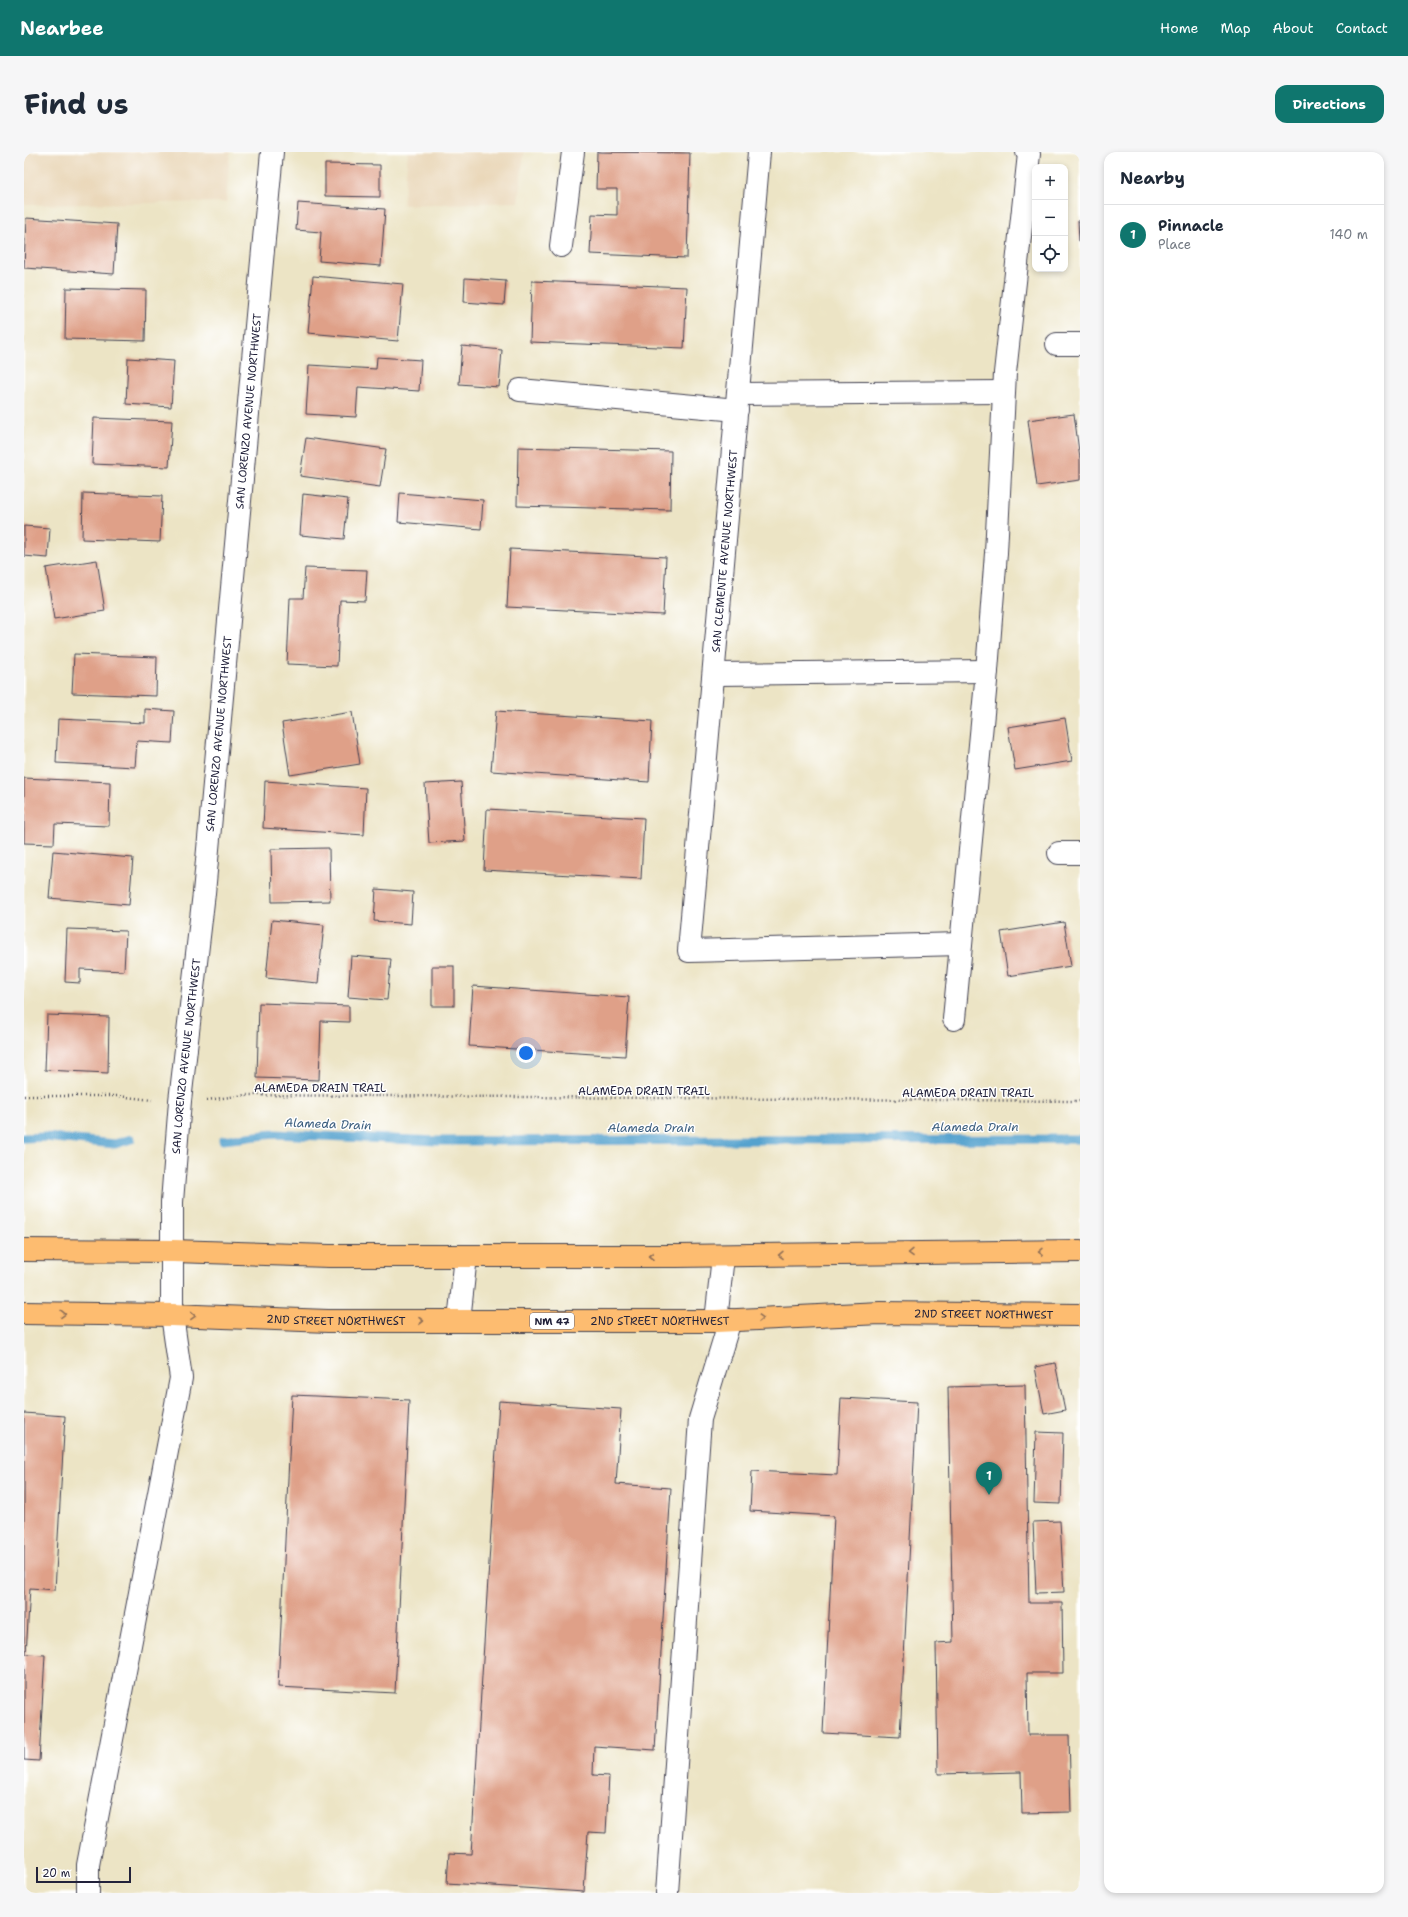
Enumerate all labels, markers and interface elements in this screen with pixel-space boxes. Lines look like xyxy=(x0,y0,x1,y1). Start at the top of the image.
text: Nearbee xyxy=(20,16,104,41)
text: Home xyxy=(1160,19,1199,37)
text: Map xyxy=(1221,19,1251,37)
text: About xyxy=(1273,19,1314,37)
text: Contact xyxy=(1336,19,1388,37)
text: Find us xyxy=(24,85,129,123)
button: Directions xyxy=(1275,85,1384,123)
map controls xyxy=(1032,164,1068,272)
button: + xyxy=(1032,164,1068,200)
text: Nearby xyxy=(1120,167,1185,189)
button: − xyxy=(1032,200,1068,236)
text: Pinnacle xyxy=(1158,216,1224,236)
text: 1 xyxy=(1130,226,1136,243)
text: 140 m xyxy=(1329,226,1368,243)
button: locate xyxy=(1032,236,1068,272)
text: Place xyxy=(1158,236,1191,253)
street label: SAN LORENZO AVENUE NORTHWEST xyxy=(232,312,265,510)
street label: SAN CLEMENTE AVENUE NORTHWEST xyxy=(709,449,741,653)
street label: SAN LORENZO AVENUE NORTHWEST xyxy=(202,635,235,832)
street label: SAN LORENZO AVENUE NORTHWEST xyxy=(168,957,204,1154)
your location xyxy=(516,1043,536,1063)
street label: ALAMEDA DRAIN TRAIL xyxy=(254,1081,386,1096)
street label: ALAMEDA DRAIN TRAIL xyxy=(578,1084,710,1099)
street label: ALAMEDA DRAIN TRAIL xyxy=(902,1086,1034,1101)
water label: Alameda Drain xyxy=(284,1114,372,1134)
water label: Alameda Drain xyxy=(931,1119,1019,1135)
water label: Alameda Drain xyxy=(607,1120,695,1136)
one-way arrow xyxy=(1038,1248,1044,1256)
one-way arrow xyxy=(908,1249,914,1258)
one-way arrow xyxy=(778,1251,784,1259)
one-way arrow xyxy=(648,1252,654,1260)
street label: 2ND STREET NORTHWEST xyxy=(914,1306,1054,1322)
one-way arrow xyxy=(60,1310,66,1318)
street label: 2ND STREET NORTHWEST xyxy=(266,1311,406,1329)
one-way arrow xyxy=(190,1312,196,1320)
road number: NM 47 xyxy=(530,1313,574,1329)
street label: 2ND STREET NORTHWEST xyxy=(590,1313,730,1329)
one-way arrow xyxy=(758,1314,764,1323)
one-way arrow xyxy=(418,1317,424,1325)
pin: 1 xyxy=(976,1462,1002,1495)
scale bar xyxy=(36,1865,131,1884)
text: 20 m xyxy=(42,1866,70,1881)

